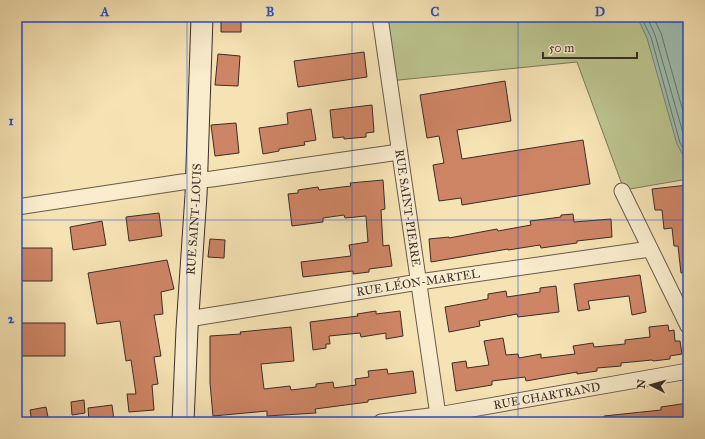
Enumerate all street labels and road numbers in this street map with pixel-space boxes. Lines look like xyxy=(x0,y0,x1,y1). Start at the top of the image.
street label: RUE SAINT-PIERRE xyxy=(392,148,423,268)
street label: RUE SAINT-LOUIS xyxy=(184,163,204,276)
street label: RUE LÉON-MARTEL xyxy=(355,266,481,299)
street label: RUE CHARTRAND xyxy=(492,380,601,412)

